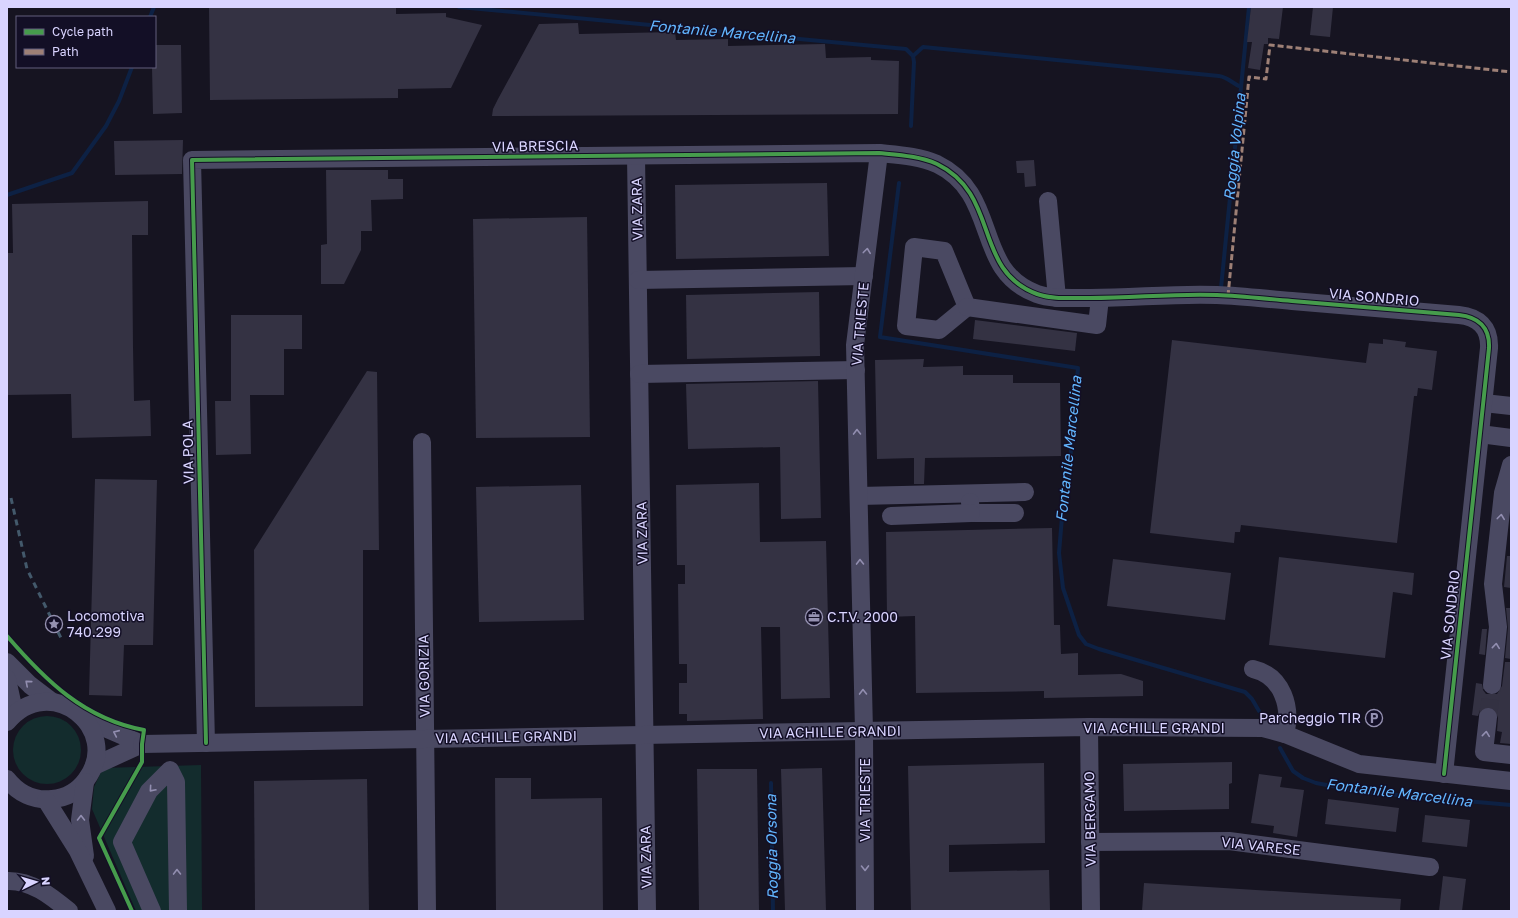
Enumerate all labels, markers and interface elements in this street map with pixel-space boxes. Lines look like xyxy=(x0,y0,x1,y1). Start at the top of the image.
legend xyxy=(16,16,156,68)
water label: Fontanile Marcellina xyxy=(648,16,797,46)
text: Cycle path xyxy=(52,24,113,39)
text: Path xyxy=(52,44,79,59)
water label: Roggia Volpina xyxy=(1219,92,1250,201)
street label: VIA BRESCIA xyxy=(492,136,579,155)
street label: VIA ZARA xyxy=(627,177,646,241)
one-way arrow xyxy=(862,248,871,254)
street label: VIA TRIESTE xyxy=(847,281,872,366)
street label: VIA SONDRIO xyxy=(1328,284,1420,309)
water label: Fontanile Marcellina xyxy=(1051,374,1085,523)
street label: VIA POLA xyxy=(178,419,197,484)
one-way arrow xyxy=(853,429,861,435)
street label: VIA ZARA xyxy=(632,501,651,565)
one-way arrow xyxy=(1496,514,1505,520)
one-way arrow xyxy=(856,559,864,565)
street label: VIA SONDRIO xyxy=(1436,569,1463,661)
place label: Locomotiva 740.299 xyxy=(67,607,145,640)
office icon: C.T.V. 2000 xyxy=(804,607,824,627)
place label: C.T.V. 2000 xyxy=(827,608,898,625)
place icon: Locomotiva 740.299 xyxy=(44,614,64,634)
street label: VIA GORIZIA xyxy=(414,634,433,718)
one-way arrow xyxy=(1491,643,1500,649)
one-way arrow xyxy=(25,681,32,688)
one-way arrow xyxy=(859,689,867,695)
parking icon: Parcheggio TIR xyxy=(1364,708,1384,728)
place label: Parcheggio TIR xyxy=(1259,709,1361,726)
street label: VIA ACHILLE GRANDI xyxy=(1083,719,1225,736)
street label: VIA ACHILLE GRANDI xyxy=(759,722,901,741)
street label: VIA ACHILLE GRANDI xyxy=(435,727,577,746)
one-way arrow xyxy=(112,730,120,738)
one-way arrow xyxy=(1481,731,1490,737)
street label: VIA TRIESTE xyxy=(856,758,873,842)
street label: VIA BERGAMO xyxy=(1080,771,1099,867)
water label: Fontanile Marcellina xyxy=(1325,774,1474,810)
one-way arrow xyxy=(150,784,157,791)
water label: Roggia Orsona xyxy=(761,794,782,900)
one-way arrow xyxy=(77,815,85,821)
street label: VIA ZARA xyxy=(636,825,655,889)
street label: VIA VARESE xyxy=(1221,833,1302,858)
north arrow xyxy=(16,862,56,902)
one-way arrow xyxy=(861,865,869,871)
one-way arrow xyxy=(173,869,181,875)
text: N xyxy=(40,876,53,886)

